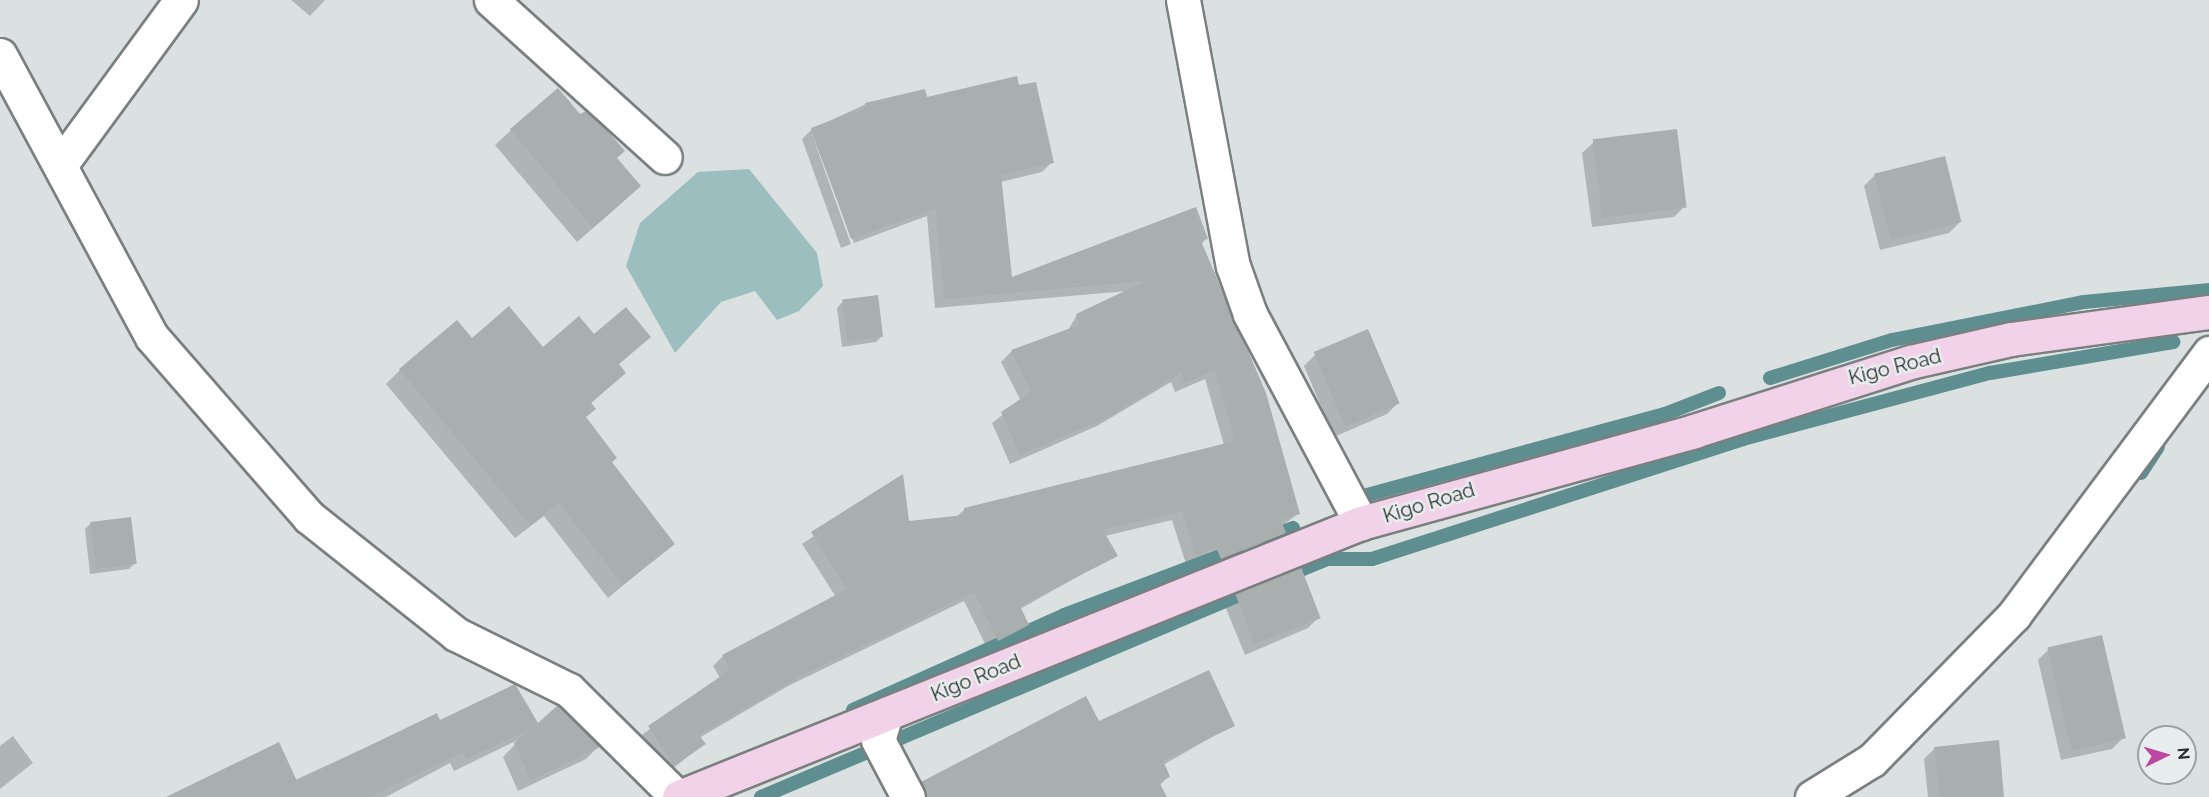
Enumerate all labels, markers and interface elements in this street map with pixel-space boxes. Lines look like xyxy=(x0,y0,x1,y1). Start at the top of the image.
street label: Kigo Road xyxy=(1846,344,1944,390)
street label: Kigo Road xyxy=(1380,478,1478,528)
street label: Kigo Road xyxy=(928,649,1024,707)
north arrow xyxy=(2137,725,2197,785)
text: N xyxy=(2173,747,2193,760)

